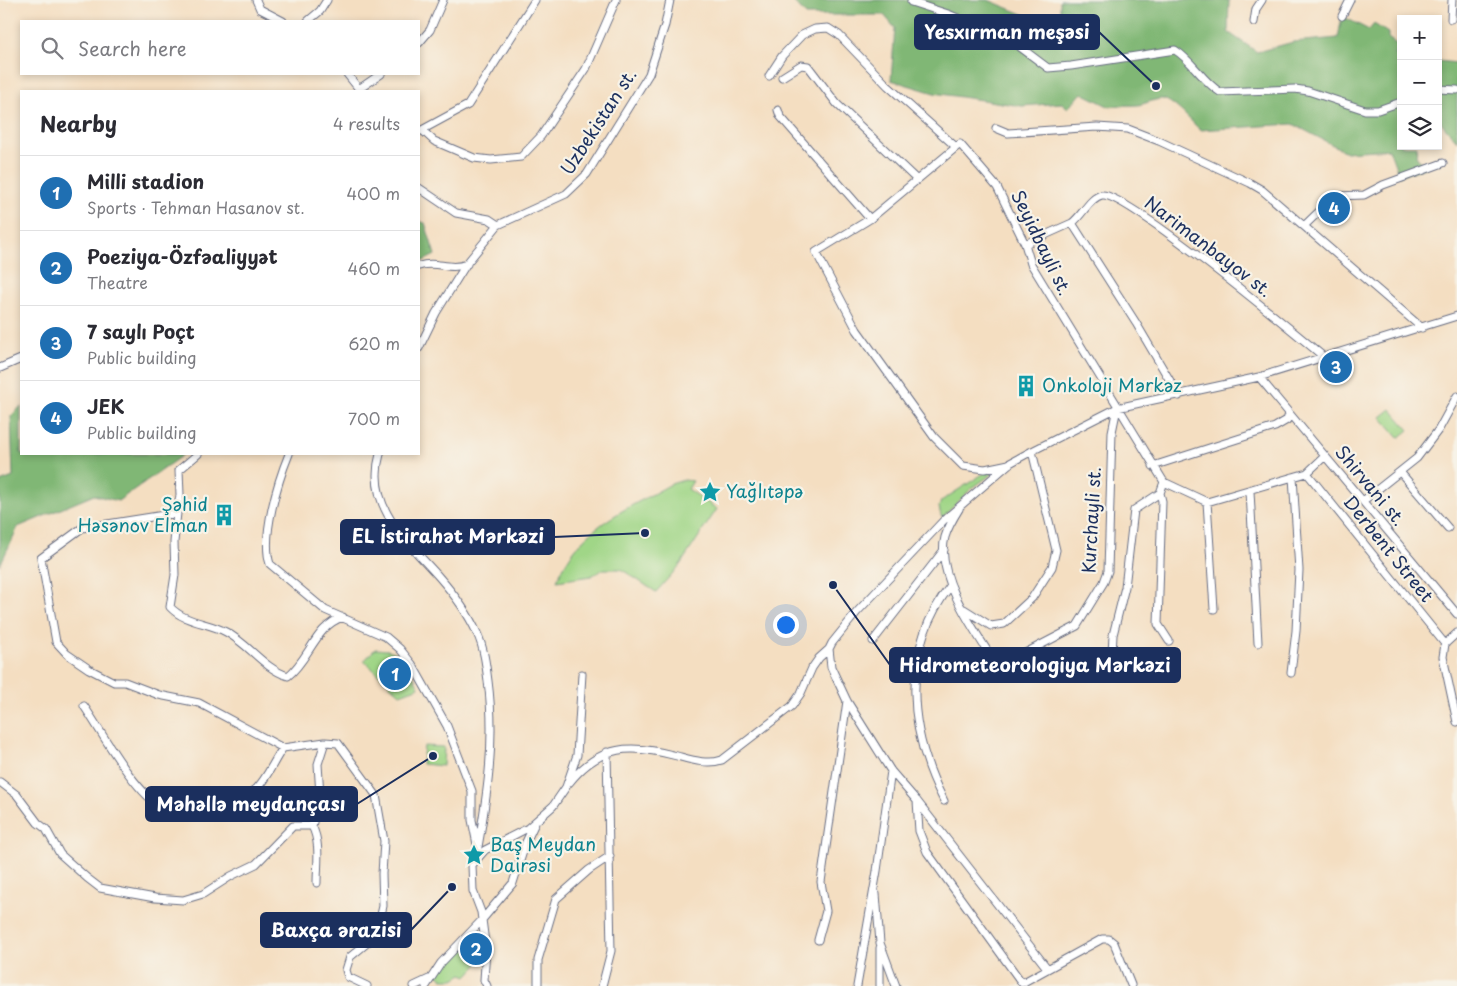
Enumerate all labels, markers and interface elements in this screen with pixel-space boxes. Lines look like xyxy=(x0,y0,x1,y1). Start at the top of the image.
callout: Yesxırman meşəsi xyxy=(915,15,1099,49)
map controls xyxy=(1397,15,1442,150)
button: + xyxy=(1397,15,1442,60)
text: Yesxırman meşəsi xyxy=(924,17,1090,45)
search box xyxy=(20,20,420,75)
icon: search xyxy=(38,34,66,62)
text: Search here xyxy=(78,34,187,62)
button: − xyxy=(1397,60,1442,105)
street label: Uzbekistan st. xyxy=(553,63,642,180)
button: layers xyxy=(1397,105,1442,150)
text: Nearby xyxy=(40,107,117,139)
text: 4 results xyxy=(333,111,400,135)
text: Milli stadion xyxy=(87,167,204,195)
text: 1 xyxy=(52,181,60,205)
text: 400 m xyxy=(347,181,400,205)
street label: Seyidbayli st. xyxy=(1005,185,1080,300)
street label: Narimanbayov st. xyxy=(1139,189,1278,303)
pin: 4 xyxy=(1318,189,1350,227)
text: Sports · Tehman Hasanov st. xyxy=(87,195,305,219)
text: Poeziya-Özfəaliyyət xyxy=(87,242,278,270)
text: 2 xyxy=(50,256,62,280)
text: 460 m xyxy=(348,256,400,280)
text: Theatre xyxy=(87,270,148,294)
text: 7 saylı Poçt xyxy=(87,317,195,345)
text: 3 xyxy=(51,331,61,355)
text: 620 m xyxy=(348,331,400,355)
text: Public building xyxy=(87,345,197,369)
pin: 3 xyxy=(1320,348,1352,386)
place label: Onkoloji Mərkəz xyxy=(1042,371,1182,398)
building icon: Onkoloji Mərkəz xyxy=(1013,373,1039,399)
text: JEK xyxy=(87,392,124,420)
text: 4 xyxy=(51,406,61,430)
text: 700 m xyxy=(348,406,400,430)
text: Public building xyxy=(87,420,197,444)
street label: Shirvani st. xyxy=(1329,439,1413,531)
street label: Kurchayli st. xyxy=(1074,466,1107,574)
place label: Yağlıtəpə xyxy=(726,477,803,504)
place icon: Yağlıtəpə xyxy=(697,479,723,505)
street label: Derbent Street xyxy=(1338,489,1441,607)
place label: Şəhid Həsənov Elman xyxy=(78,490,208,538)
building icon: Şəhid Həsənov Elman xyxy=(211,502,237,528)
callout: EL İstirahət Mərkəzi xyxy=(341,520,554,554)
text: EL İstirahət Mərkəzi xyxy=(352,521,544,549)
your location xyxy=(773,612,799,638)
callout: Hidrometeorologiya Mərkəzi xyxy=(890,648,1180,682)
text: Hidrometeorologiya Mərkəzi xyxy=(899,650,1171,678)
pin: 1 xyxy=(379,655,411,693)
callout: Məhəllə meydançası xyxy=(146,787,357,821)
text: Məhəllə meydançası xyxy=(157,789,345,817)
place label: Baş Meydan Dairəsi xyxy=(490,830,596,878)
place icon: Baş Meydan Dairəsi xyxy=(461,842,487,868)
callout: Baxça ərazisi xyxy=(261,913,411,947)
text: Baxça ərazisi xyxy=(271,915,401,943)
pin: 2 xyxy=(460,930,492,968)

